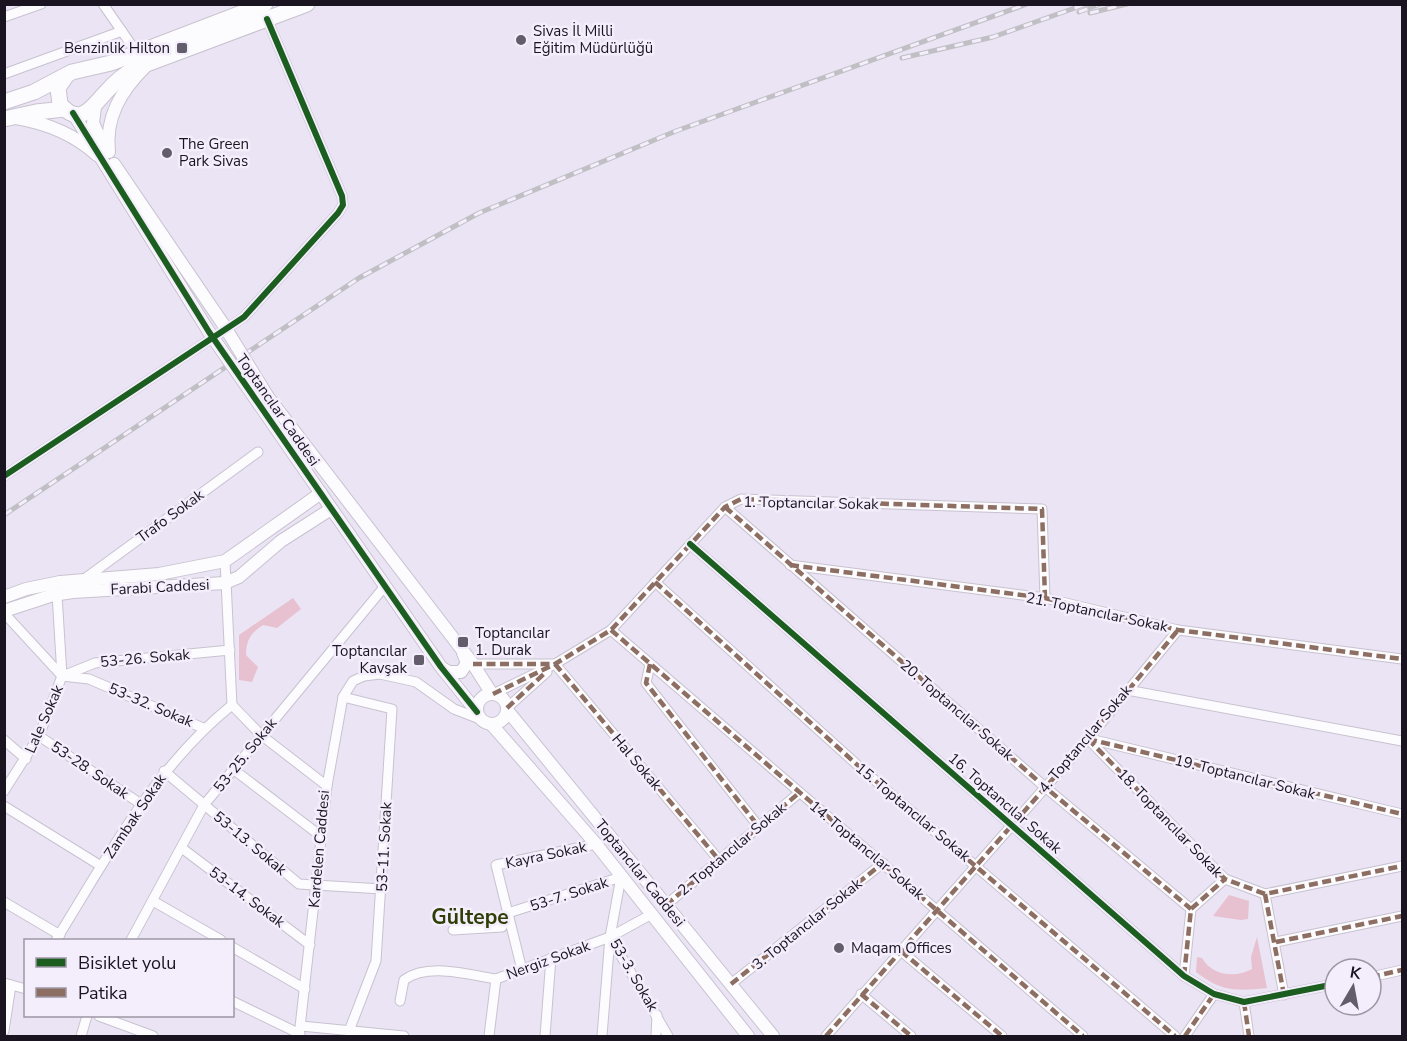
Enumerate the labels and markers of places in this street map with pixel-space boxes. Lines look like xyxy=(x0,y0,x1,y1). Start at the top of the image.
place label: Sivas İl Milli Eğitim Müdürlüğü xyxy=(533,21,653,58)
marker: Sivas İl Milli Eğitim Müdürlüğü xyxy=(514,33,528,47)
place label: Benzinlik Hilton xyxy=(64,38,170,58)
marker: Benzinlik Hilton xyxy=(175,41,189,55)
place label: The Green Park Sivas xyxy=(179,134,249,171)
marker: The Green Park Sivas xyxy=(160,146,174,160)
place label: Toptancılar 1. Durak xyxy=(475,623,550,660)
marker: Toptancılar 1. Durak xyxy=(456,635,470,649)
place label: Toptancılar Kavşak xyxy=(332,641,408,678)
marker: Toptancılar Kavşak xyxy=(412,653,426,667)
place label: Maqam Offices xyxy=(851,938,952,958)
marker: Maqam Offices xyxy=(832,941,846,955)

